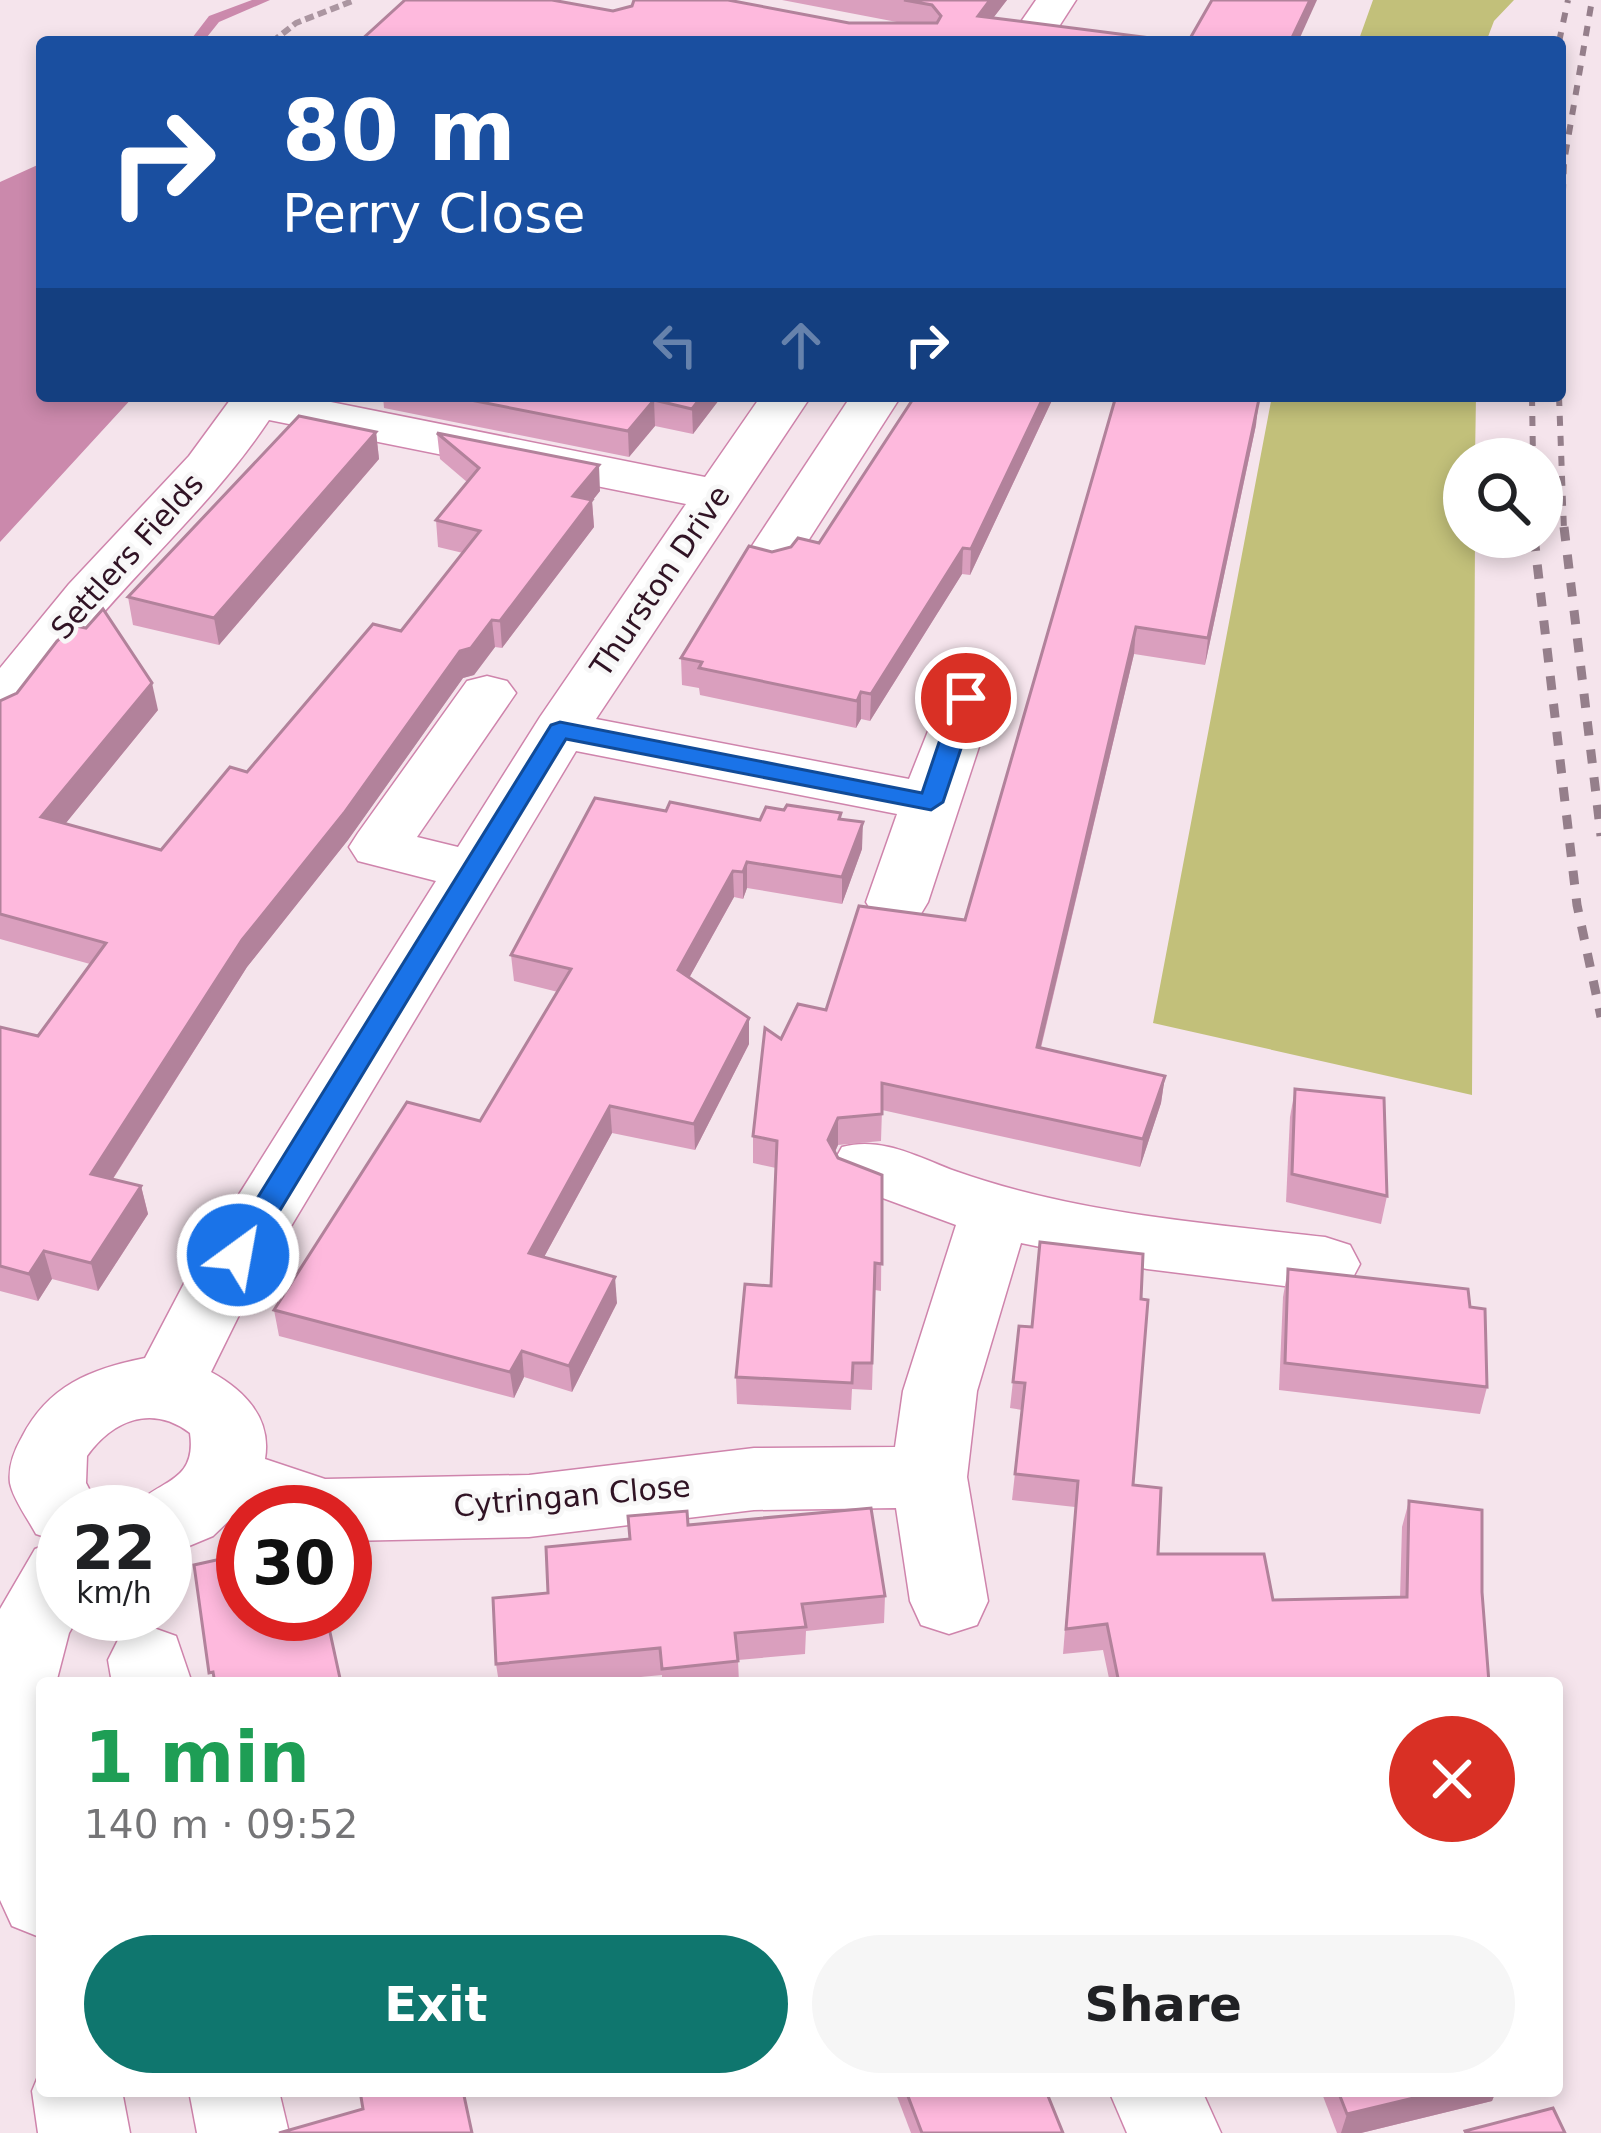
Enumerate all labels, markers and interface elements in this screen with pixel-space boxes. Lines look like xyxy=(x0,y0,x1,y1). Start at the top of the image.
text: 80 m xyxy=(282,82,516,180)
icon: right xyxy=(84,84,240,240)
text: Perry Close xyxy=(282,182,586,245)
icon: left xyxy=(642,312,708,378)
icon: ahead xyxy=(768,312,834,378)
icon: right xyxy=(894,312,960,378)
map controls xyxy=(1443,438,1563,558)
button: search xyxy=(1443,438,1563,558)
street label: Settlers Fields xyxy=(44,466,210,646)
street label: Thurston Drive xyxy=(583,479,737,684)
pin xyxy=(915,647,1017,749)
icon: arrive xyxy=(933,665,999,731)
position arrow xyxy=(175,1192,301,1318)
street label: Cytringan Close xyxy=(452,1468,692,1524)
speed limit sign: 30 xyxy=(216,1485,372,1641)
text: 22 xyxy=(72,1513,156,1583)
text: km/h xyxy=(76,1575,152,1610)
text: 1 min xyxy=(84,1715,310,1799)
button: close xyxy=(1389,1716,1515,1842)
text: 140 m · 09:52 xyxy=(84,1802,358,1847)
button: Exit xyxy=(84,1935,788,2073)
button: Share xyxy=(812,1935,1515,2073)

